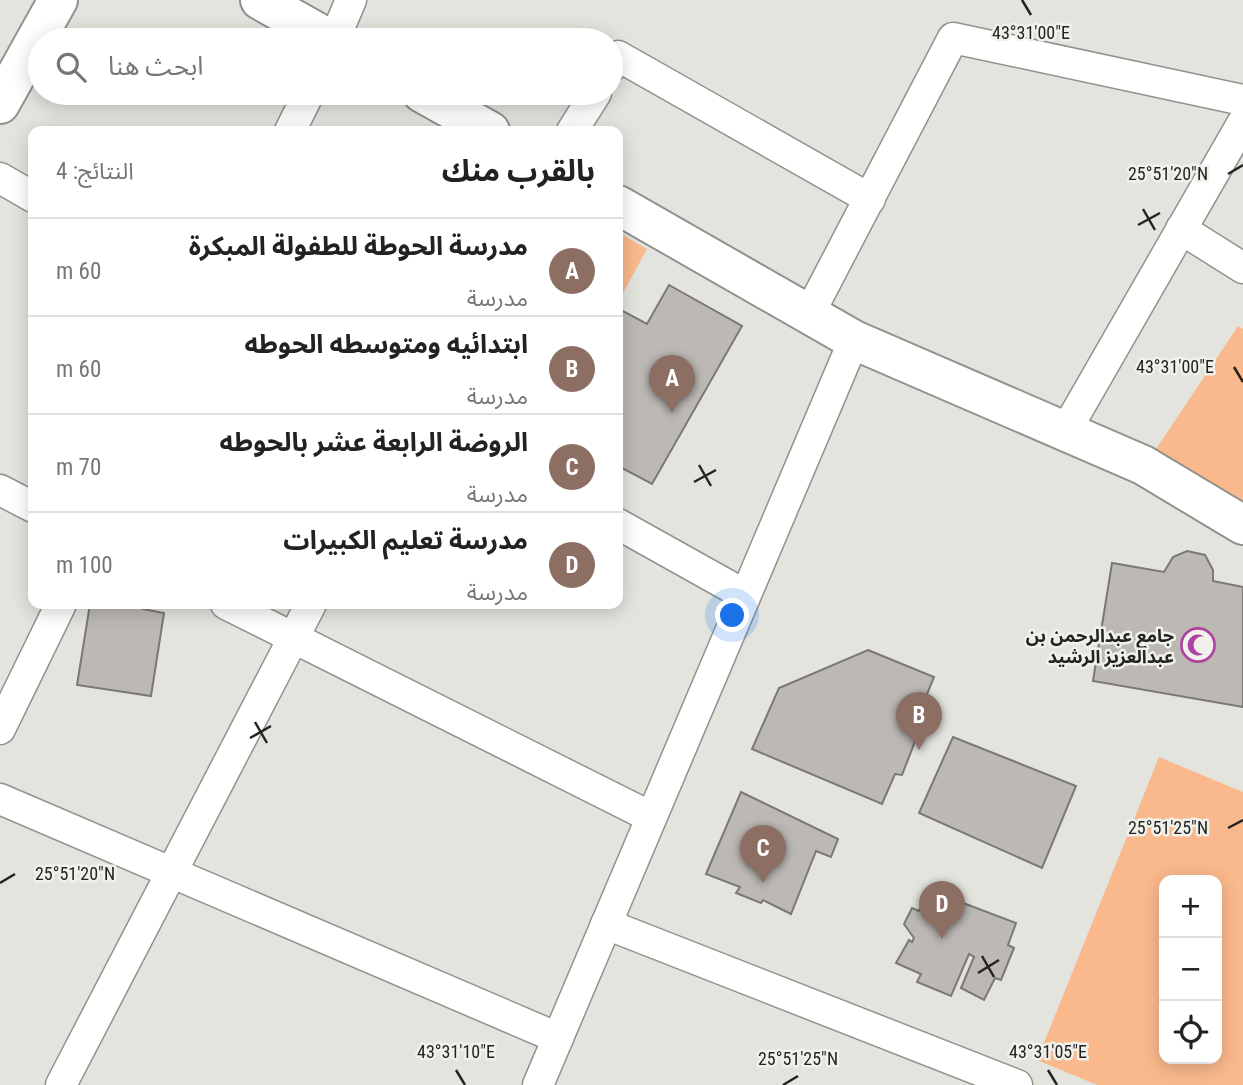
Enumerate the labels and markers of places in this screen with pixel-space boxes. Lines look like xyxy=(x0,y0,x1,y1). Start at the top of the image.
pin: A xyxy=(649,355,695,413)
place label: جامع عبدالرحمن بن عبدالعزيز الرشيد xyxy=(1026,625,1174,668)
mosque icon: جامع عبدالرحمن بن عبدالعزيز الرشيد xyxy=(1179,626,1217,664)
pin: B xyxy=(896,692,942,750)
pin: C xyxy=(740,825,786,883)
pin: D xyxy=(919,881,965,939)

